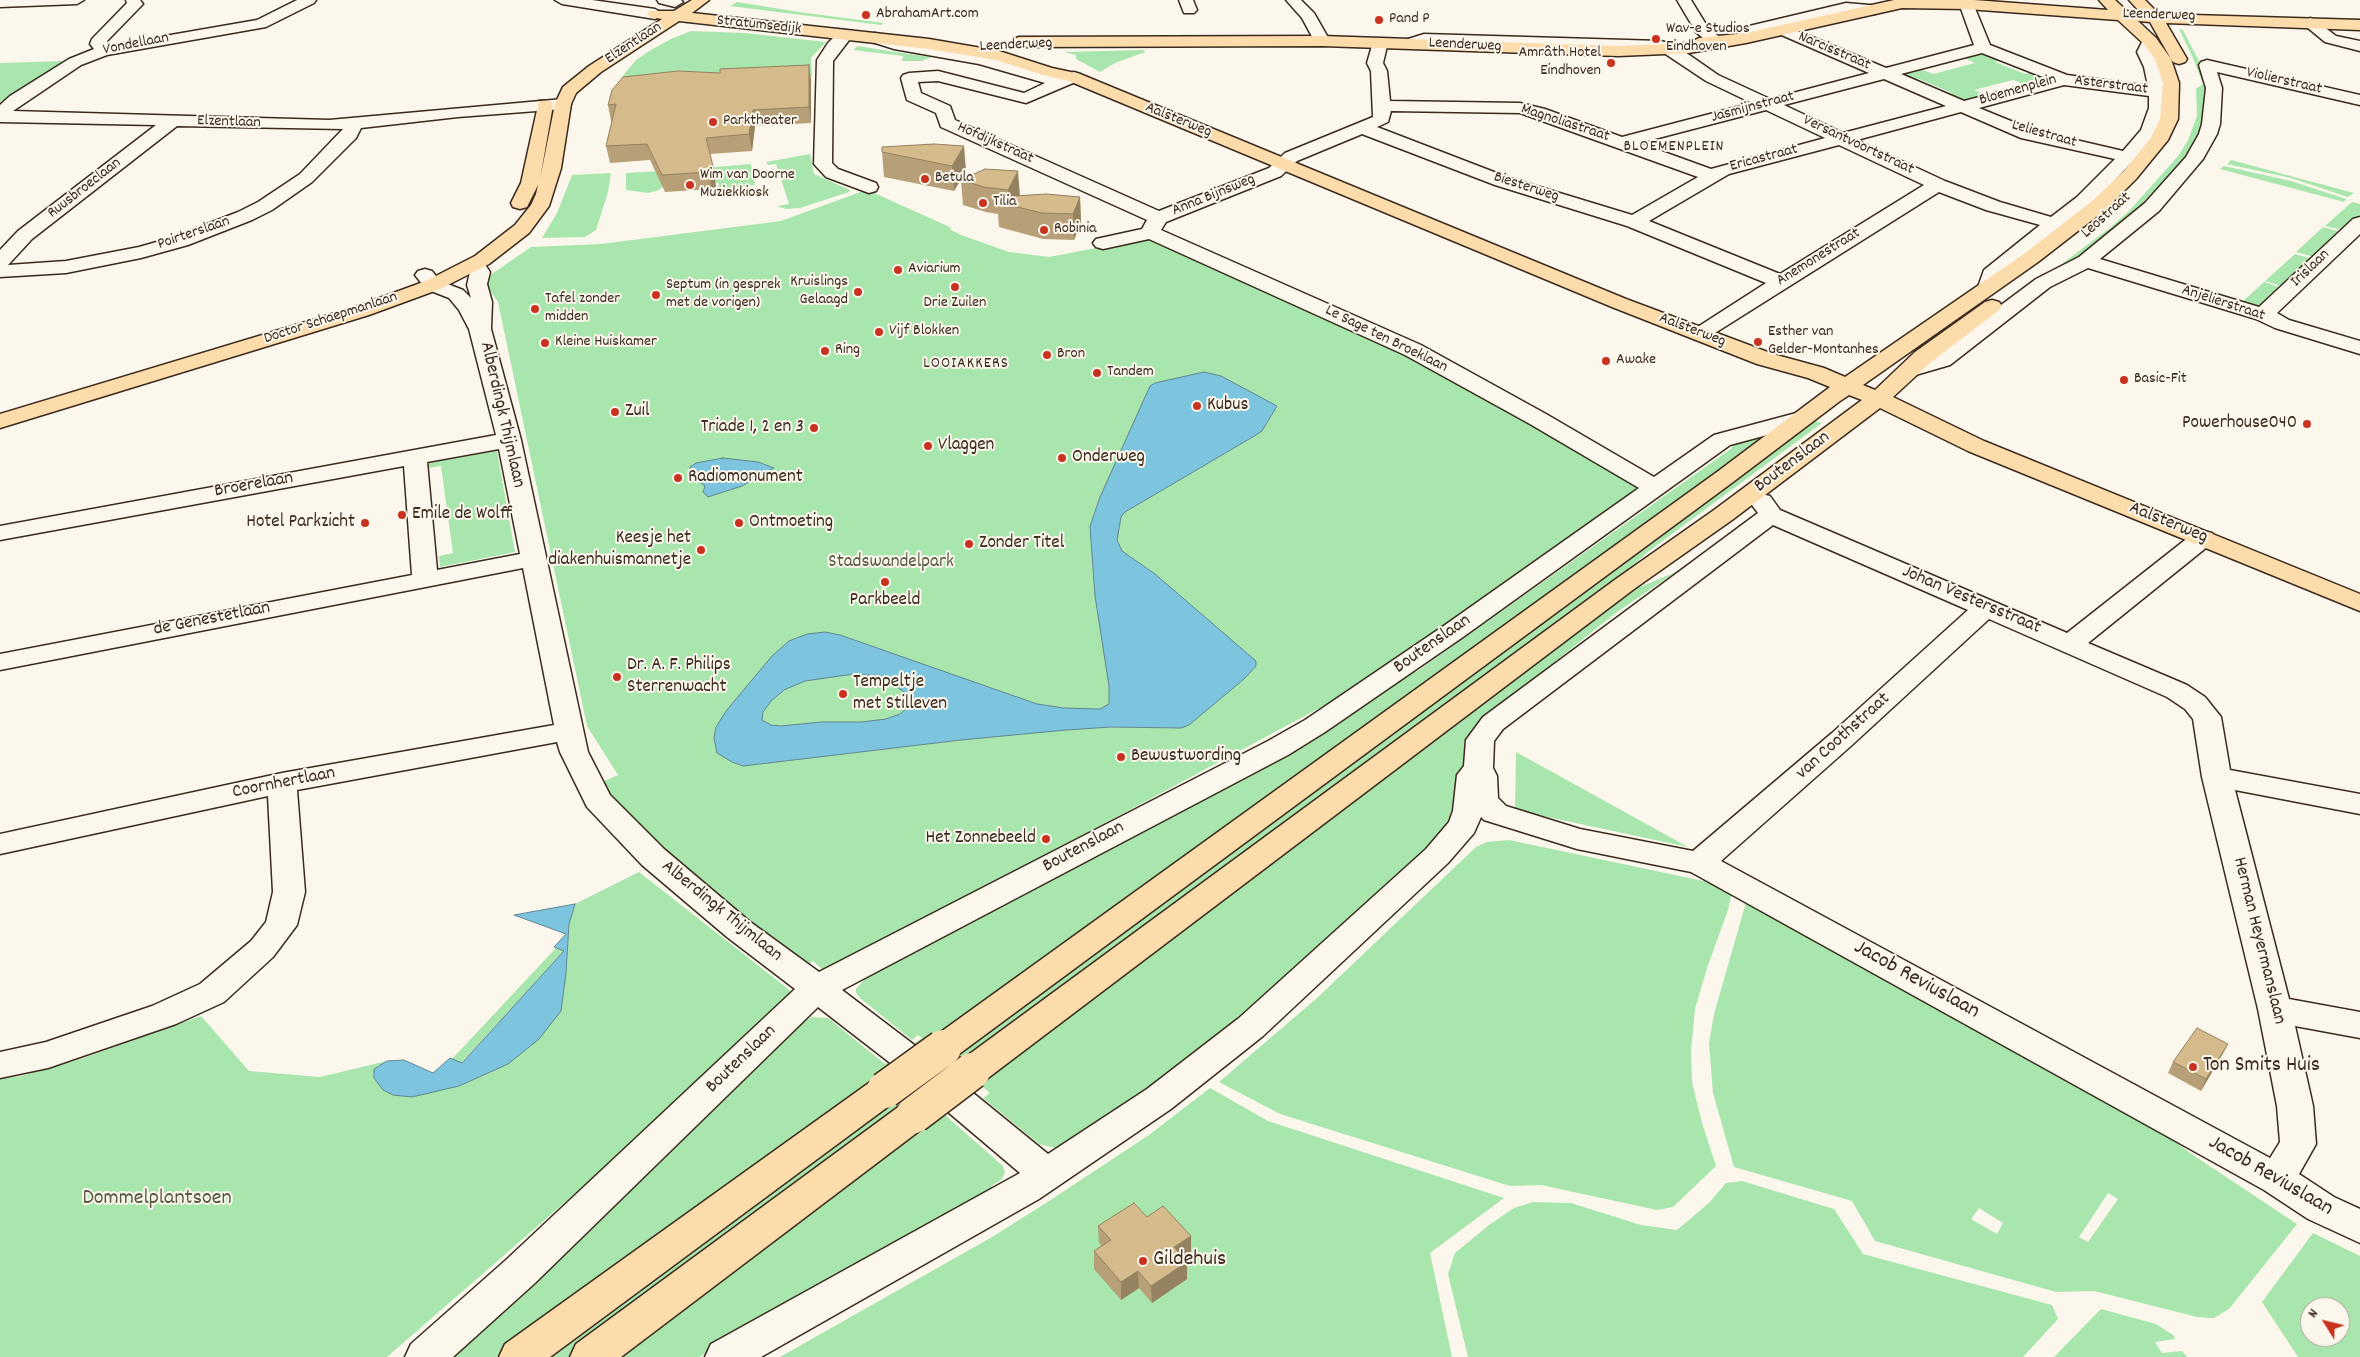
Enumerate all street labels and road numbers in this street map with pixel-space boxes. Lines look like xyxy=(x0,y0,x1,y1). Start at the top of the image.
street label: Leenderweg xyxy=(2122,5,2196,27)
street label: Stratumsedijk xyxy=(716,12,802,40)
street label: Elzentlaan xyxy=(602,19,666,69)
street label: Narcisstraat xyxy=(1795,28,1873,76)
street label: Vondellaan xyxy=(101,29,171,61)
street label: Leenderweg xyxy=(979,35,1053,57)
street label: Leenderweg xyxy=(1428,35,1502,57)
street label: Violierstraat xyxy=(2244,64,2324,100)
street label: Bloemenplein xyxy=(1977,71,2059,111)
street label: Asterstraat xyxy=(2073,72,2149,100)
street label: Jasmijnstraat xyxy=(1709,88,1797,128)
street label: Aalsterweg xyxy=(1142,99,1214,143)
street label: Magnoliastraat xyxy=(1518,101,1612,147)
street label: Elzentlaan xyxy=(197,112,261,134)
street label: Versantvoortstraat xyxy=(1799,112,1917,180)
street label: Leliestraat xyxy=(2009,117,2079,153)
street label: Hofdijkstraat xyxy=(954,119,1036,169)
street label: Ericastraat xyxy=(1728,141,1800,177)
street label: Ruusbroeclaan xyxy=(44,154,126,224)
street label: Biesterweg xyxy=(1491,168,1561,208)
street label: Anna Bijnsweg xyxy=(1170,171,1258,221)
street label: Leostraat xyxy=(2078,189,2136,243)
street label: Poirterslaan xyxy=(155,213,233,255)
street label: Anemonestraat xyxy=(1774,225,1864,291)
street label: Irislaan xyxy=(2288,246,2334,292)
street label: Anjelierstraat xyxy=(2179,281,2267,327)
street label: Doctor Schaepmanlaan xyxy=(262,288,400,350)
street label: Le Sage ten Broeklaan xyxy=(1322,302,1450,378)
street label: Aalsterweg xyxy=(1656,309,1728,353)
street label: Alberdingk Thijmlaan xyxy=(473,340,529,490)
street label: Boutenslaan xyxy=(1751,427,1835,499)
street label: Broerelaan xyxy=(213,468,295,504)
street label: Aalsterweg xyxy=(2125,498,2211,550)
street label: Johan Vestersstraat xyxy=(1898,561,2044,641)
street label: de Genestetlaan xyxy=(152,598,272,642)
street label: Boutenslaan xyxy=(1390,610,1476,680)
street label: van Coothstraat xyxy=(1792,689,1896,785)
street label: Coornhertlaan xyxy=(231,763,337,805)
street label: Boutenslaan xyxy=(1039,817,1129,879)
street label: Herman Heyermanslaan xyxy=(2226,855,2290,1027)
street label: Alberdingk Thijmlaan xyxy=(656,856,786,968)
street label: Jacob Reviuslaan xyxy=(1848,936,1984,1026)
street label: Boutenslaan xyxy=(702,1021,782,1099)
street label: Jacob Reviuslaan xyxy=(2203,1131,2337,1223)

